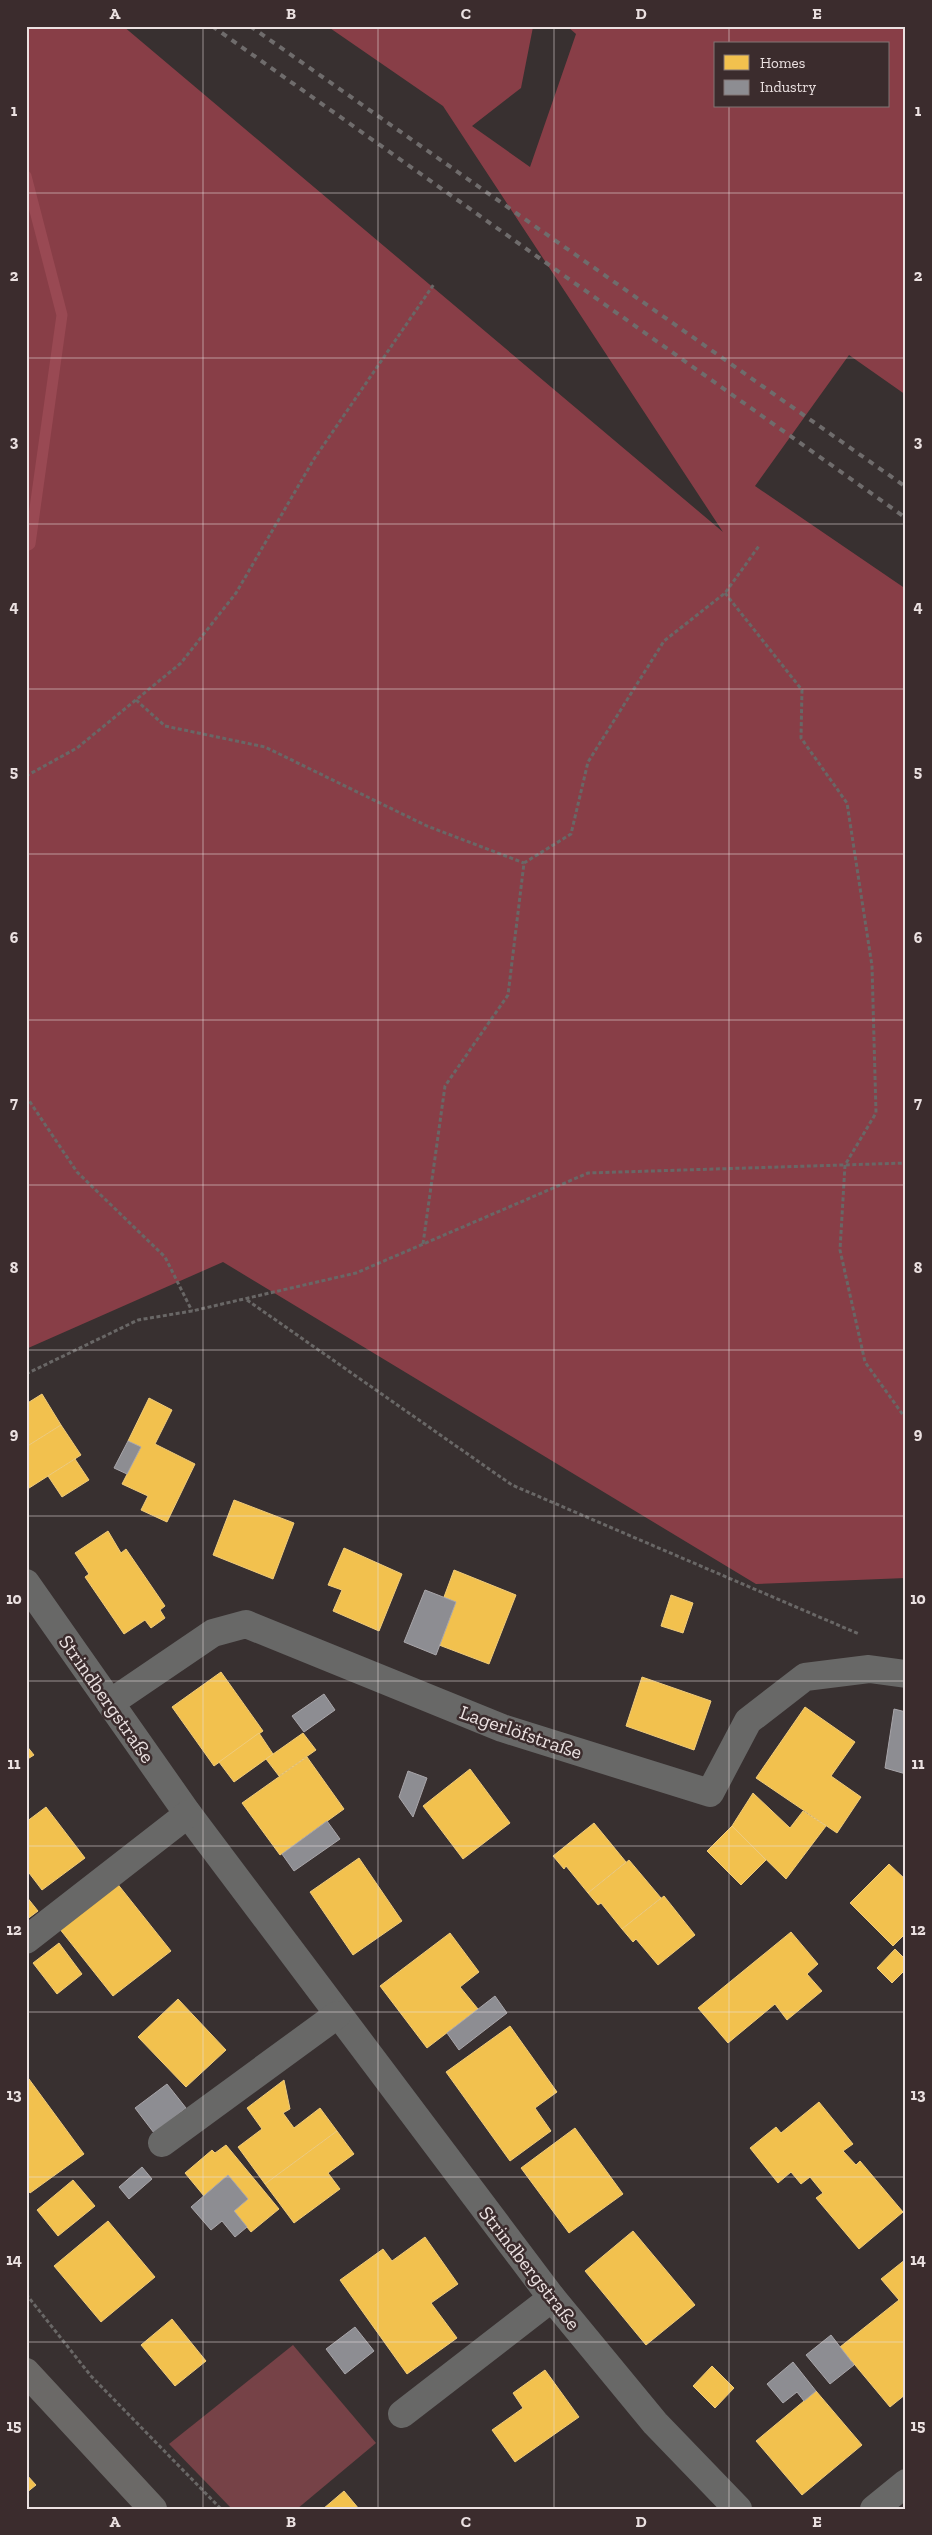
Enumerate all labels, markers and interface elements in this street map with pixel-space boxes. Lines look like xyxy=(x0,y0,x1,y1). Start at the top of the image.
text: A xyxy=(110,4,121,23)
text: B xyxy=(286,4,296,23)
text: C xyxy=(461,4,471,23)
text: D xyxy=(635,4,647,23)
text: E xyxy=(812,4,822,23)
legend xyxy=(714,42,890,108)
text: Homes xyxy=(760,54,805,72)
text: Industry xyxy=(760,78,817,96)
text: 1 xyxy=(11,101,18,120)
text: 1 xyxy=(915,101,922,120)
text: 2 xyxy=(10,266,19,285)
text: 2 xyxy=(914,266,923,285)
text: 3 xyxy=(10,432,19,451)
text: 3 xyxy=(914,432,923,451)
text: 4 xyxy=(9,597,19,616)
text: 4 xyxy=(913,597,923,616)
text: 5 xyxy=(10,762,18,781)
text: 5 xyxy=(914,762,922,781)
text: 6 xyxy=(10,928,19,947)
text: 6 xyxy=(914,928,923,947)
text: 7 xyxy=(10,1093,18,1112)
text: 7 xyxy=(914,1093,922,1112)
text: 8 xyxy=(10,1258,19,1277)
text: 8 xyxy=(914,1258,923,1277)
text: 9 xyxy=(10,1424,19,1443)
text: 9 xyxy=(914,1424,923,1443)
text: 10 xyxy=(6,1589,22,1608)
text: 10 xyxy=(910,1589,926,1608)
street label: Strindbergstraße xyxy=(54,1630,160,1768)
street label: Lagerlöfstraße xyxy=(457,1700,585,1764)
text: 11 xyxy=(8,1754,21,1773)
text: 11 xyxy=(912,1754,925,1773)
text: 12 xyxy=(6,1920,22,1939)
text: 12 xyxy=(910,1920,926,1939)
text: 13 xyxy=(7,2085,22,2104)
text: 13 xyxy=(911,2085,926,2104)
street label: Strindbergstraße xyxy=(474,2201,586,2335)
text: 14 xyxy=(6,2250,22,2269)
text: 14 xyxy=(910,2250,926,2269)
text: 15 xyxy=(7,2416,21,2435)
text: 15 xyxy=(911,2416,925,2435)
text: A xyxy=(110,2512,121,2531)
text: B xyxy=(286,2512,296,2531)
text: C xyxy=(461,2512,471,2531)
text: D xyxy=(635,2512,647,2531)
text: E xyxy=(812,2512,822,2531)

